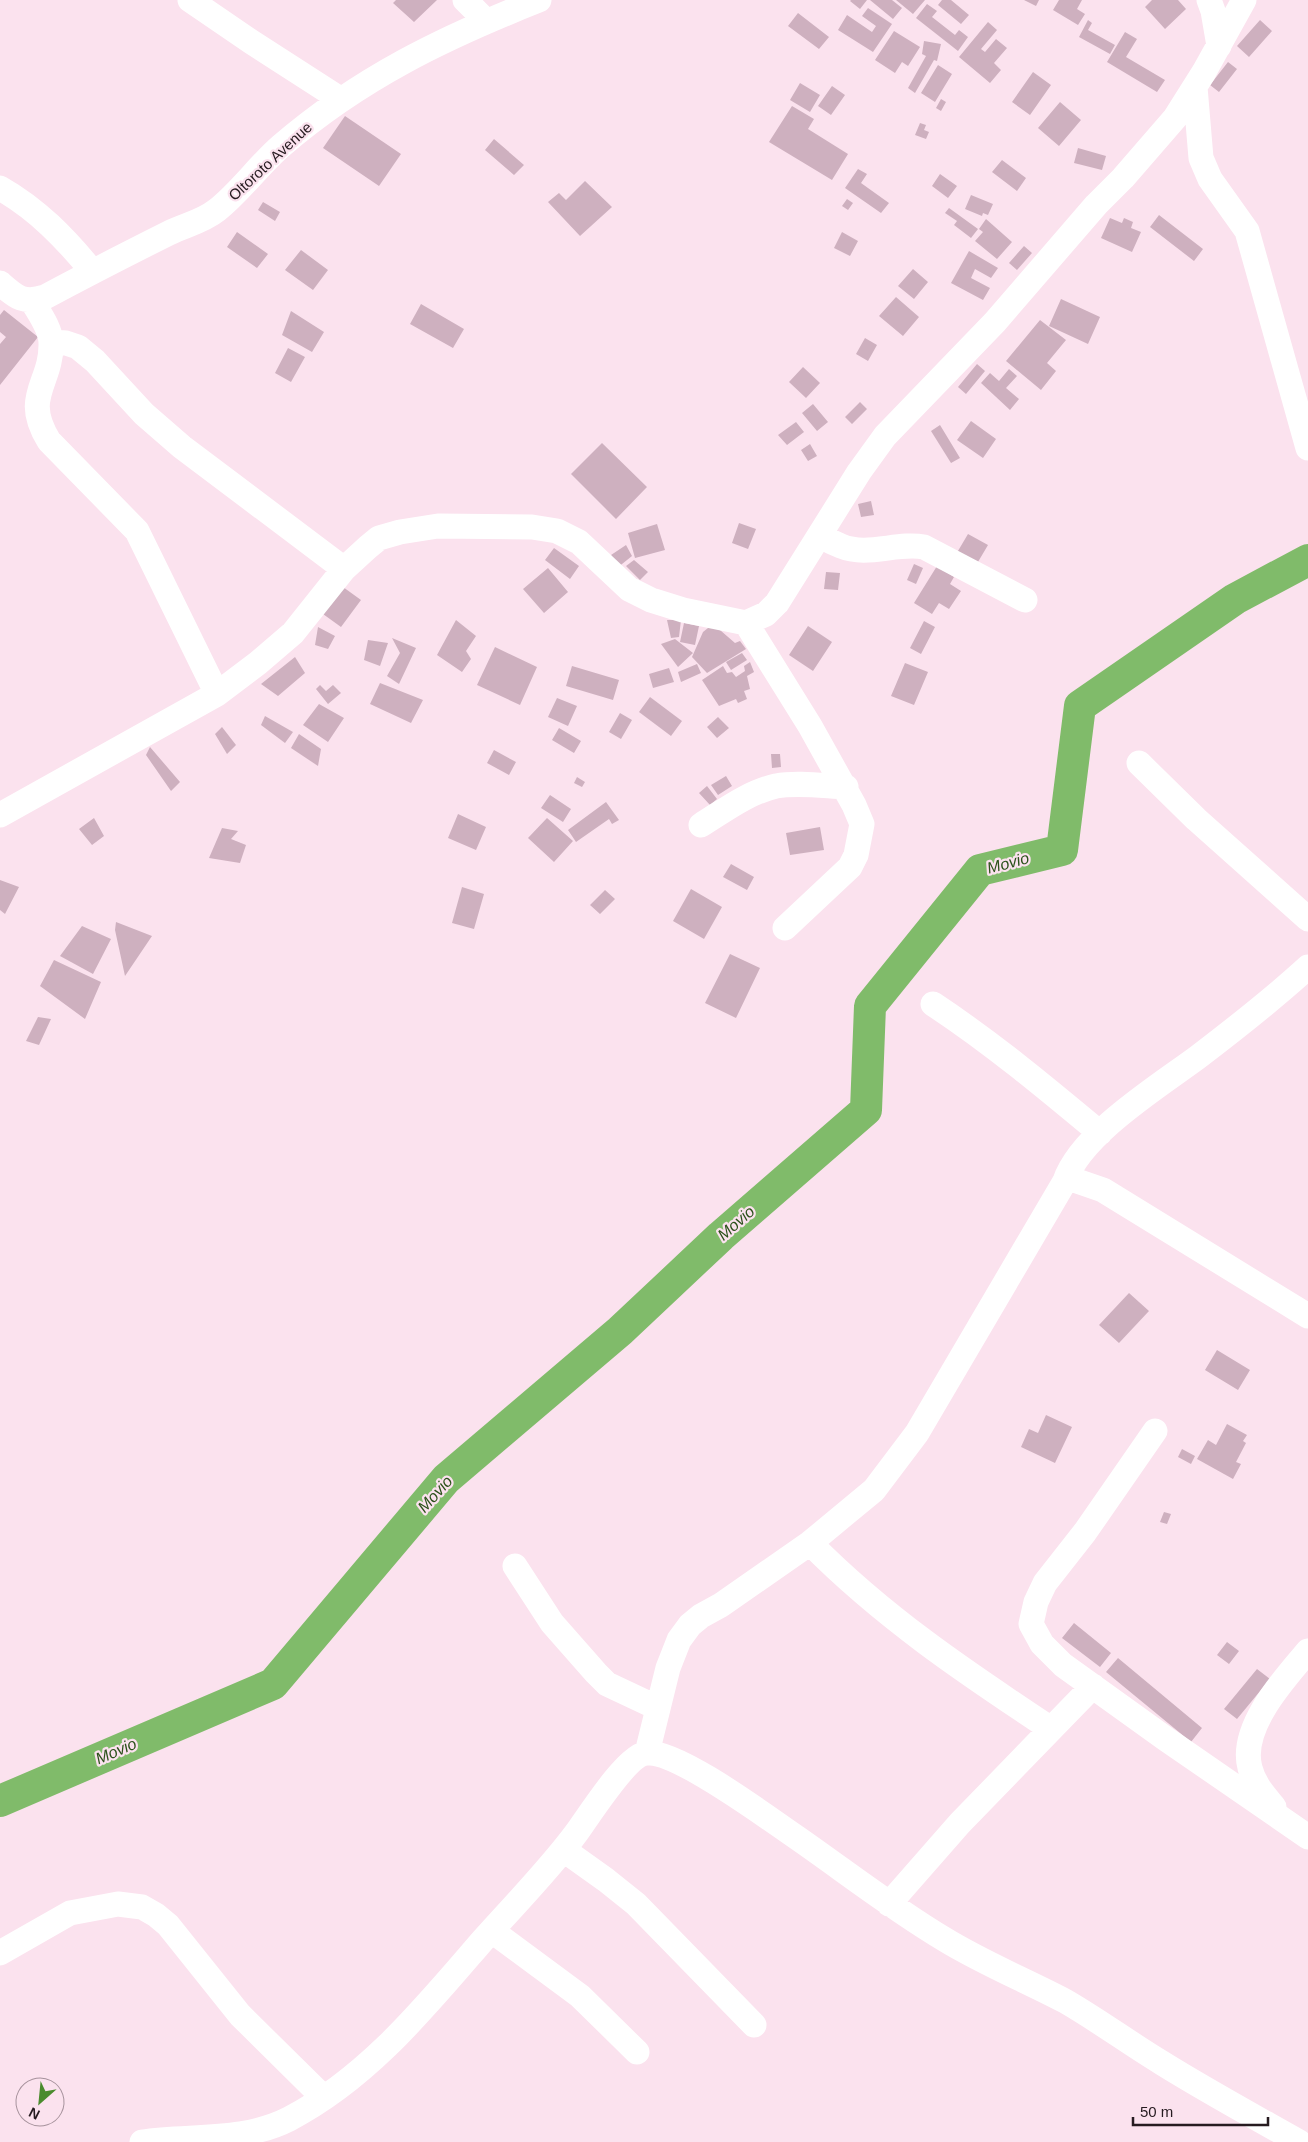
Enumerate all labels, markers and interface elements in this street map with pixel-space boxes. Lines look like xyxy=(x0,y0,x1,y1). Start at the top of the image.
street label: Oltoroto Avenue xyxy=(225,118,315,204)
water label: Movio xyxy=(985,849,1031,877)
water label: Movio xyxy=(714,1203,758,1243)
water label: Movio xyxy=(414,1472,456,1516)
water label: Movio xyxy=(93,1735,139,1767)
north arrow xyxy=(15,2077,65,2127)
scale bar xyxy=(1133,2094,1268,2126)
text: 50 m xyxy=(1140,2103,1173,2120)
text: N xyxy=(26,2104,42,2123)

